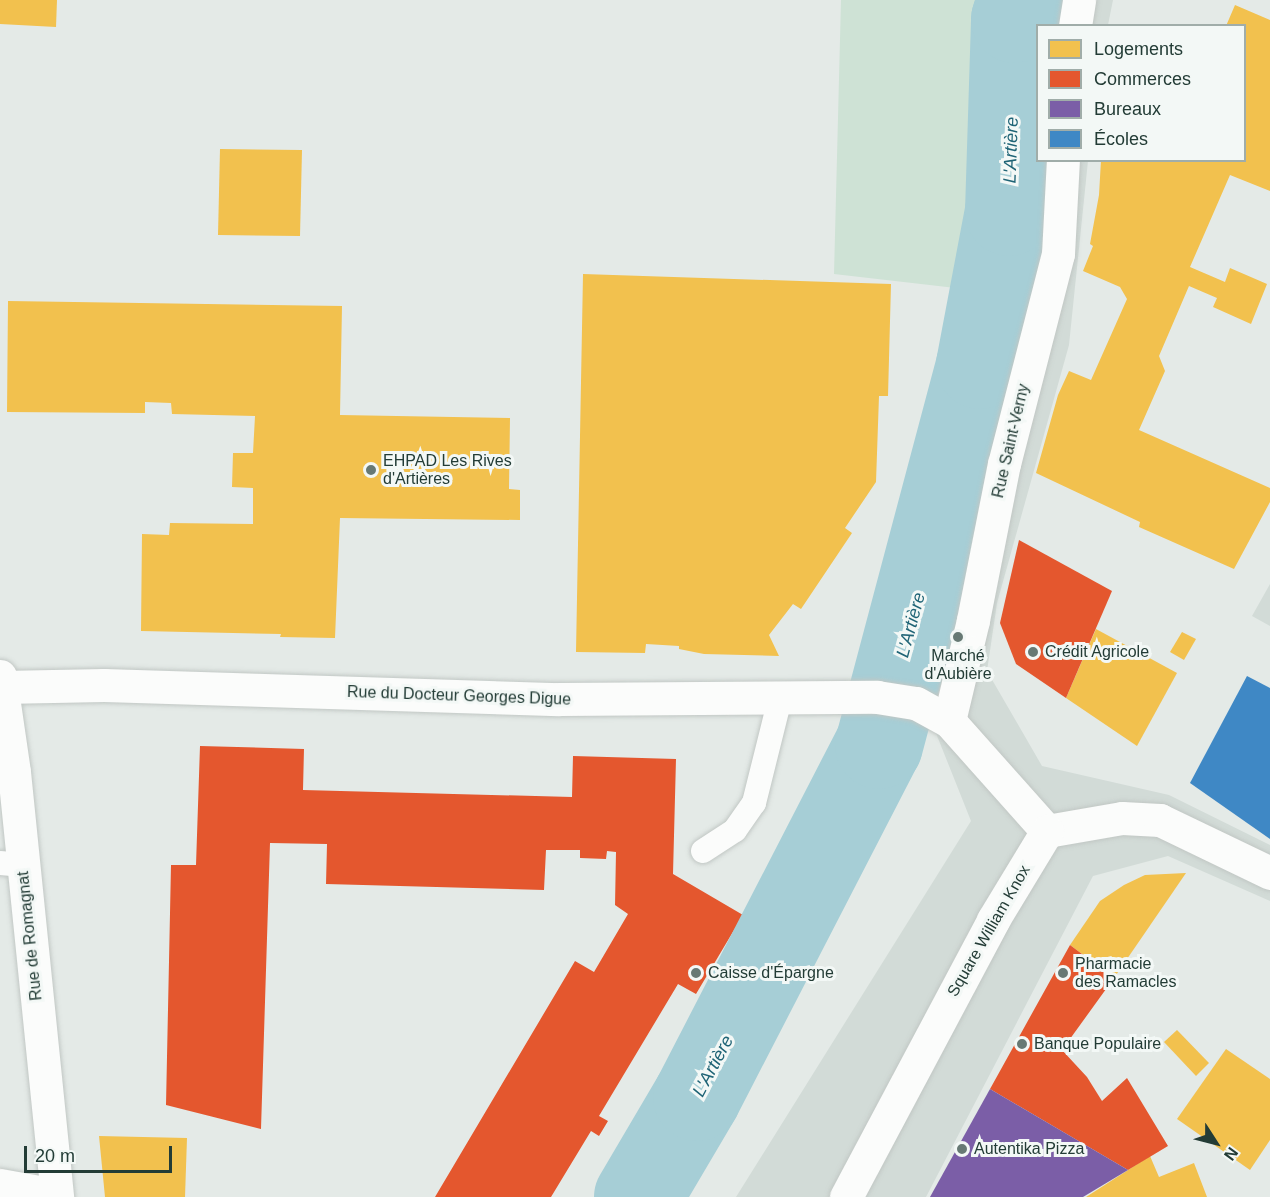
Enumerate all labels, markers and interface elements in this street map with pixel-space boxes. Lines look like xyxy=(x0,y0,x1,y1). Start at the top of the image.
legend xyxy=(1036,24,1246,162)
text: Logements xyxy=(1094,39,1183,59)
text: Commerces xyxy=(1094,69,1191,89)
text: Bureaux xyxy=(1094,99,1161,119)
water label: L'Artière xyxy=(999,116,1023,184)
text: Écoles xyxy=(1094,129,1148,149)
street label: Rue Saint-Verny xyxy=(989,382,1033,500)
place label: EHPAD Les Rives d'Artières xyxy=(383,451,512,489)
marker: EHPAD Les Rives d'Artières xyxy=(364,463,378,477)
water label: L'Artière xyxy=(892,590,930,660)
marker: Marché d'Aubière xyxy=(951,630,965,644)
place label: Crédit Agricole xyxy=(1045,642,1150,662)
marker: Crédit Agricole xyxy=(1026,645,1040,659)
place label: Marché d'Aubière xyxy=(924,646,992,684)
street label: Rue du Docteur Georges Digue xyxy=(347,682,571,710)
street label: Square William Knox xyxy=(944,862,1034,1000)
street label: Rue de Romagnat xyxy=(14,870,46,1002)
place label: Pharmacie des Ramacles xyxy=(1075,954,1176,992)
place label: Caisse d'Épargne xyxy=(708,963,834,983)
marker: Caisse d'Épargne xyxy=(689,966,703,980)
marker: Pharmacie des Ramacles xyxy=(1056,966,1070,980)
water label: L'Artière xyxy=(688,1032,738,1100)
place label: Banque Populaire xyxy=(1034,1034,1161,1054)
marker: Banque Populaire xyxy=(1015,1037,1029,1051)
north arrow xyxy=(1186,1113,1246,1173)
scale bar xyxy=(27,1134,176,1172)
place label: Autentika Pizza xyxy=(974,1139,1084,1159)
marker: Autentika Pizza xyxy=(955,1142,969,1156)
text: N xyxy=(1221,1144,1241,1164)
text: 20 m xyxy=(35,1146,75,1166)

